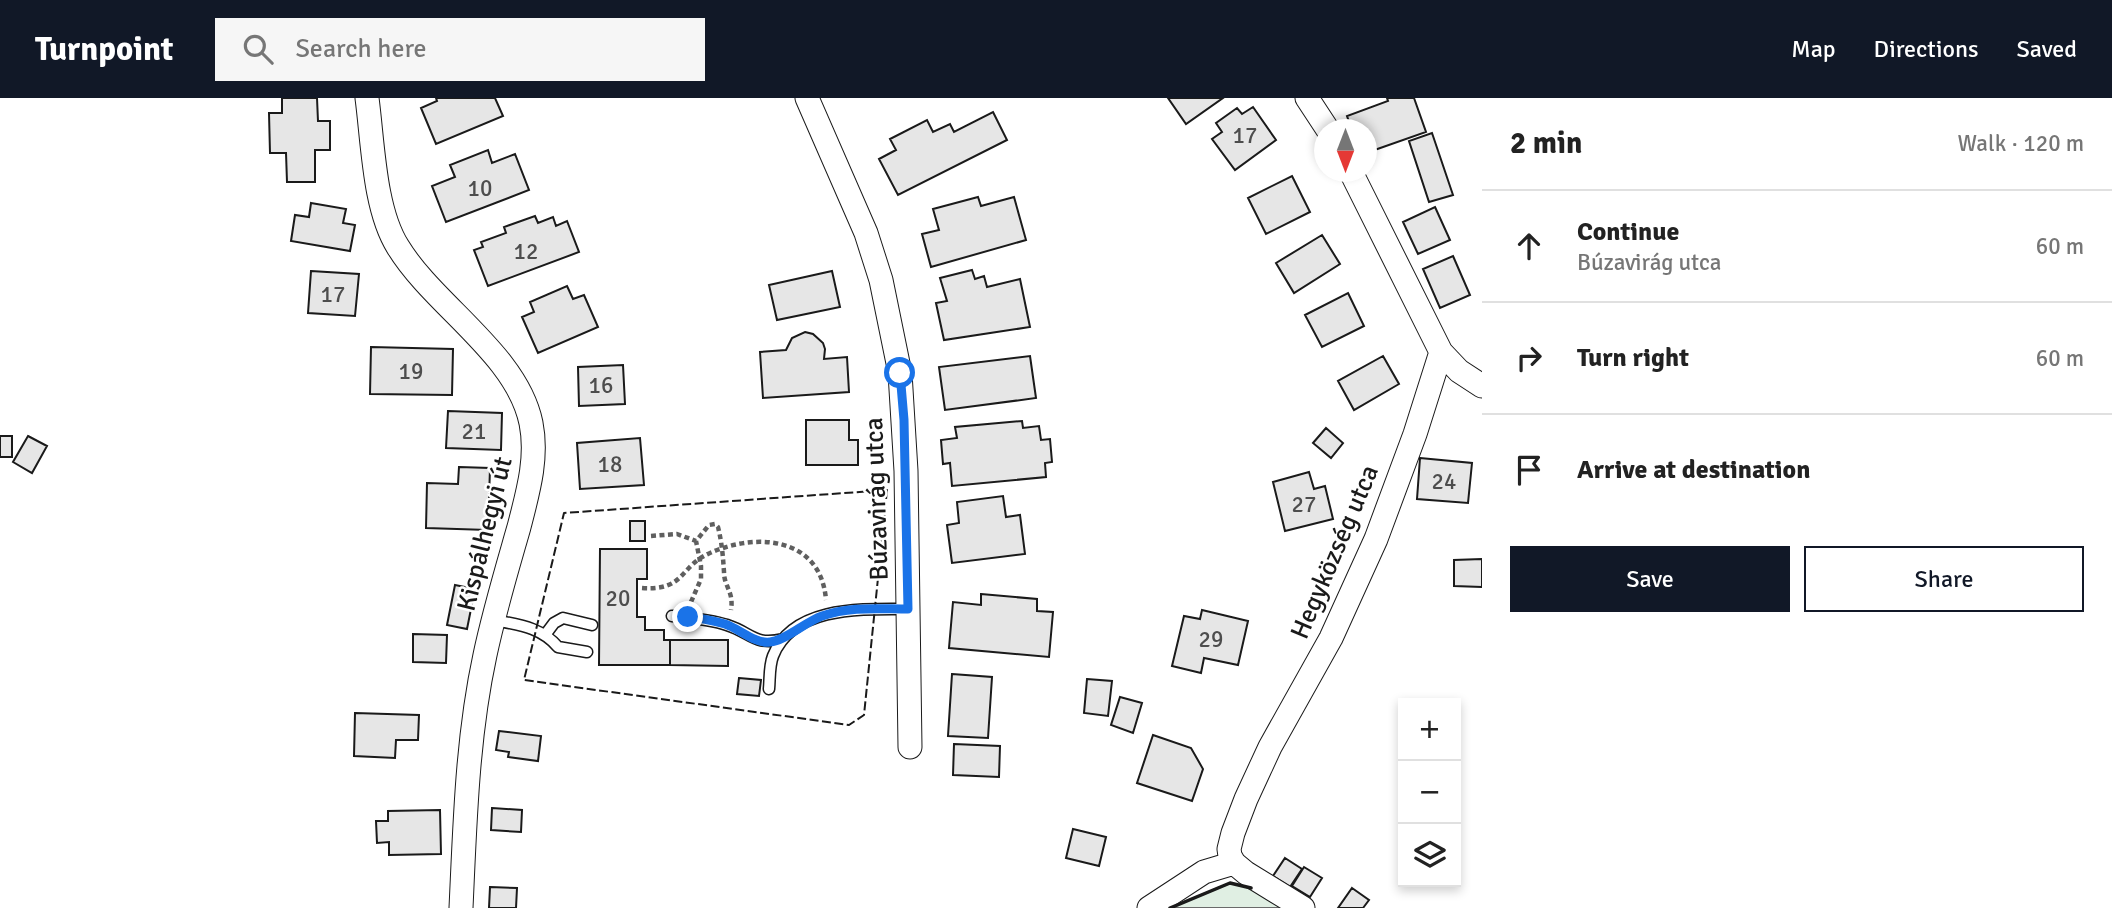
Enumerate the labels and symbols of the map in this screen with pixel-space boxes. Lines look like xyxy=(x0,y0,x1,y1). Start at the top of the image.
north arrow xyxy=(1314,119,1377,182)
house number: 17 xyxy=(1233,121,1257,150)
house number: 10 xyxy=(468,174,492,203)
house number: 12 xyxy=(514,237,538,266)
house number: 17 xyxy=(321,280,345,309)
house number: 19 xyxy=(399,357,423,386)
route start xyxy=(884,357,915,388)
house number: 16 xyxy=(589,371,613,400)
house number: 21 xyxy=(462,417,486,446)
street label: Búzavirág utca xyxy=(858,417,896,581)
house number: 18 xyxy=(598,450,622,479)
street label: Kispálhegyi út xyxy=(450,454,520,614)
street label: Hegyközség utca xyxy=(1284,460,1386,644)
house number: 24 xyxy=(1432,467,1456,496)
house number: 27 xyxy=(1292,490,1316,519)
house number: 20 xyxy=(606,584,630,613)
route end xyxy=(672,601,703,632)
house number: 29 xyxy=(1199,625,1223,654)

